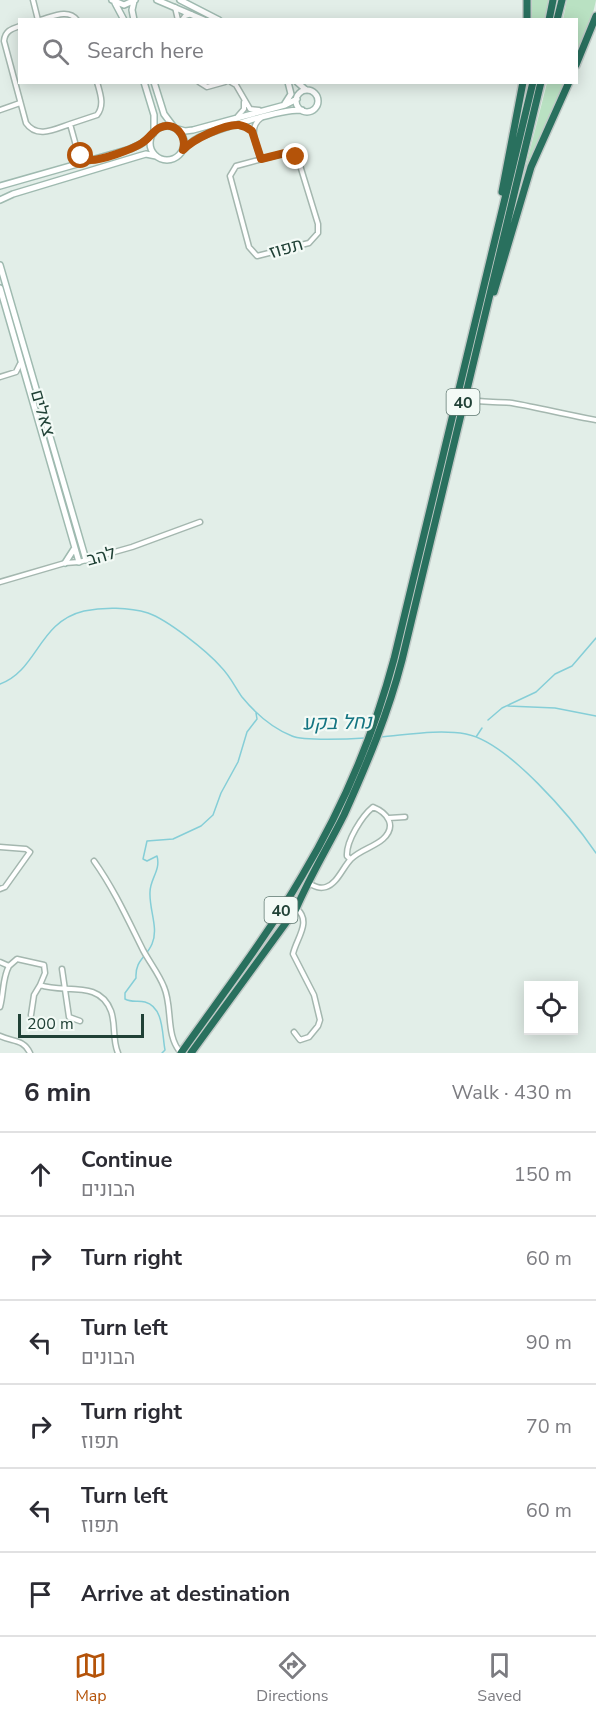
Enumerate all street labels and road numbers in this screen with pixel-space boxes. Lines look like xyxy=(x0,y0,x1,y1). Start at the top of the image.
street label: תפוז xyxy=(266,232,306,264)
street label: צאלים xyxy=(25,387,61,439)
road number: 40 xyxy=(446,389,480,415)
street label: להב xyxy=(84,540,118,572)
road number: 40 xyxy=(264,897,298,923)

